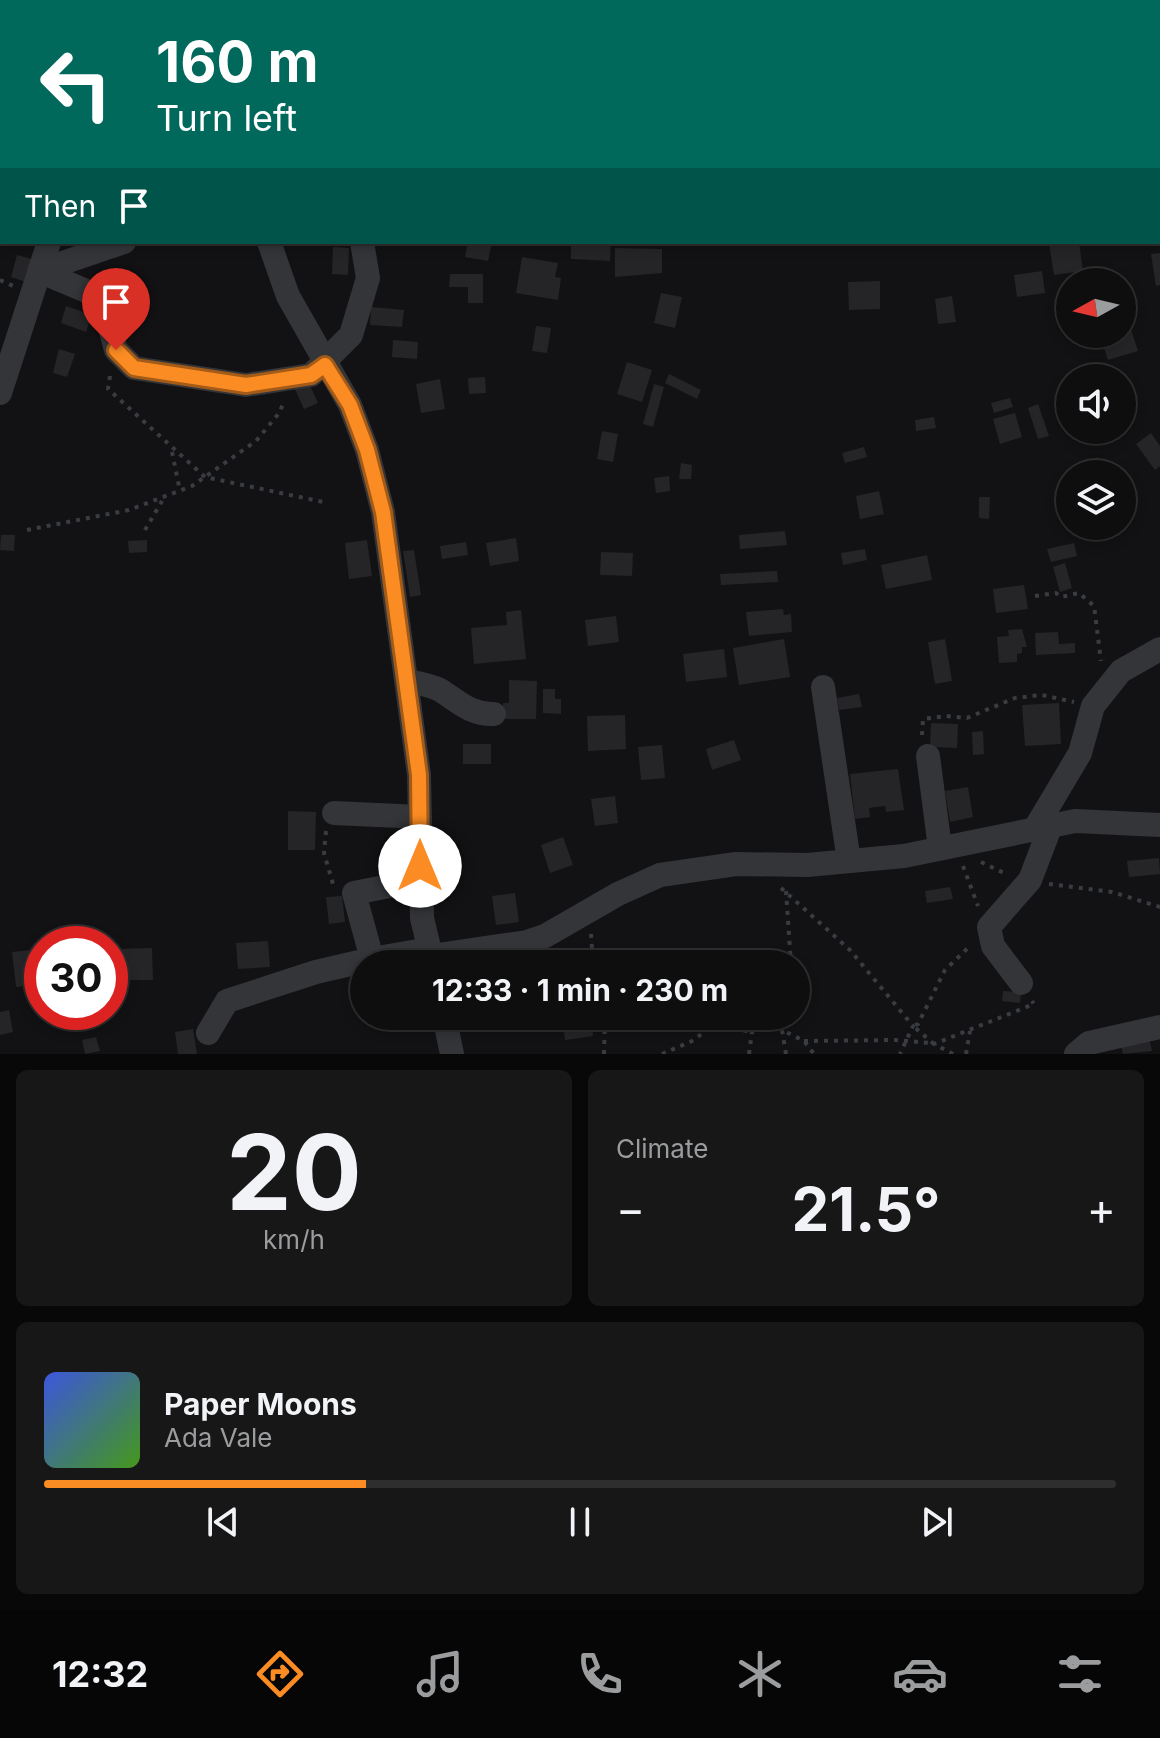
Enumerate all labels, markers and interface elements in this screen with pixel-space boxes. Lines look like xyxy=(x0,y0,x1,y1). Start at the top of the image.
text: 160 m xyxy=(156,28,319,96)
icon: left xyxy=(24,32,128,136)
text: Turn left xyxy=(156,96,297,140)
icon: arrive xyxy=(112,184,156,228)
text: Then xyxy=(24,188,96,224)
pin xyxy=(82,268,150,350)
north arrow xyxy=(1056,268,1136,348)
map controls xyxy=(1056,268,1136,540)
icon: arrive xyxy=(94,280,138,324)
button: sound xyxy=(1056,364,1136,444)
button: layers xyxy=(1056,460,1136,540)
position arrow xyxy=(378,824,462,908)
speed limit sign: 30 xyxy=(24,926,128,1030)
text: 12:33 · 1 min · 230 m xyxy=(432,972,728,1008)
text: 20 xyxy=(226,1109,362,1235)
text: Climate xyxy=(616,1133,708,1164)
text: 21.5° xyxy=(792,1173,940,1245)
text: − xyxy=(616,1182,645,1236)
text: + xyxy=(1087,1182,1116,1236)
text: km/h xyxy=(263,1224,325,1255)
text: Paper Moons xyxy=(164,1386,357,1422)
text: Ada Vale xyxy=(164,1422,272,1453)
icon: previous xyxy=(201,1500,245,1544)
icon: pause xyxy=(558,1500,602,1544)
icon: next xyxy=(915,1500,959,1544)
icon: directions xyxy=(252,1646,308,1702)
icon: music xyxy=(412,1646,468,1702)
icon: phone xyxy=(572,1646,628,1702)
icon: climate xyxy=(732,1646,788,1702)
icon: car xyxy=(892,1646,948,1702)
icon: filters xyxy=(1052,1646,1108,1702)
text: 12:32 xyxy=(52,1652,148,1696)

